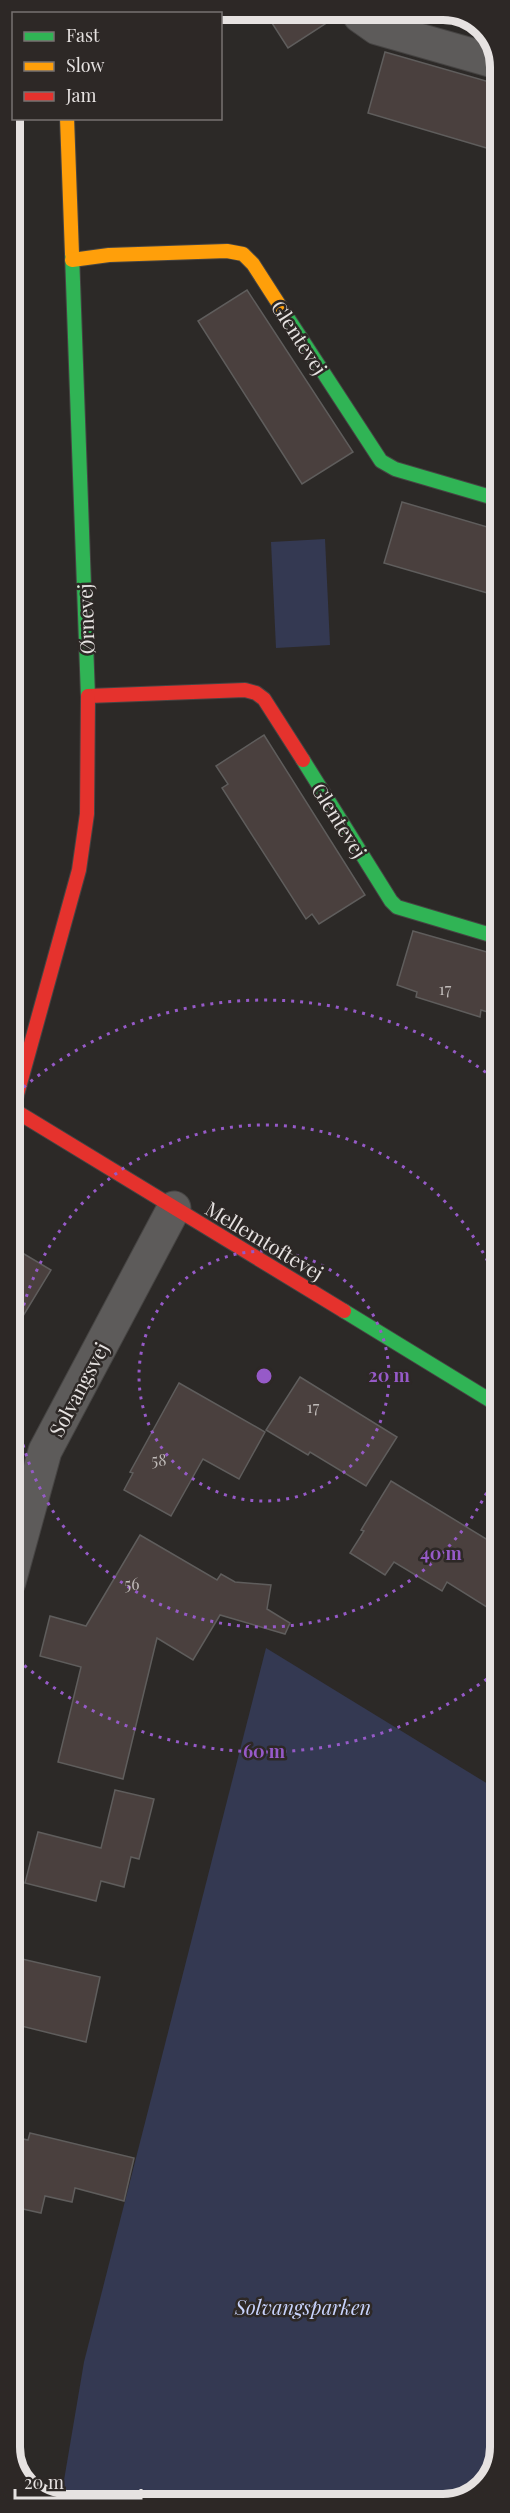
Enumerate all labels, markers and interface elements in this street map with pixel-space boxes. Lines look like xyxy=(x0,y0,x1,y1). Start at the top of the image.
legend xyxy=(12,12,222,120)
text: Fast xyxy=(66,23,100,47)
text: Slow xyxy=(66,53,104,77)
text: Jam xyxy=(65,83,96,107)
street label: Glentevej xyxy=(266,295,334,379)
street label: Ørnevej xyxy=(70,583,100,655)
street label: Glentevej xyxy=(306,777,374,863)
house number: 17 xyxy=(439,978,452,999)
street label: Mellemtoftevej xyxy=(201,1194,329,1286)
street label: Solvangsvej xyxy=(42,1337,114,1441)
text: 20 m xyxy=(368,1363,410,1387)
centre of rings xyxy=(254,1366,274,1386)
house number: 17 xyxy=(307,1396,320,1417)
house number: 58 xyxy=(152,1449,166,1470)
text: 40 m xyxy=(420,1541,463,1565)
house number: 56 xyxy=(125,1573,139,1594)
text: 60 m xyxy=(243,1739,286,1763)
park label: Solvangsparken xyxy=(234,2293,371,2320)
scale bar xyxy=(15,2462,141,2500)
text: 20 m xyxy=(24,2470,64,2494)

